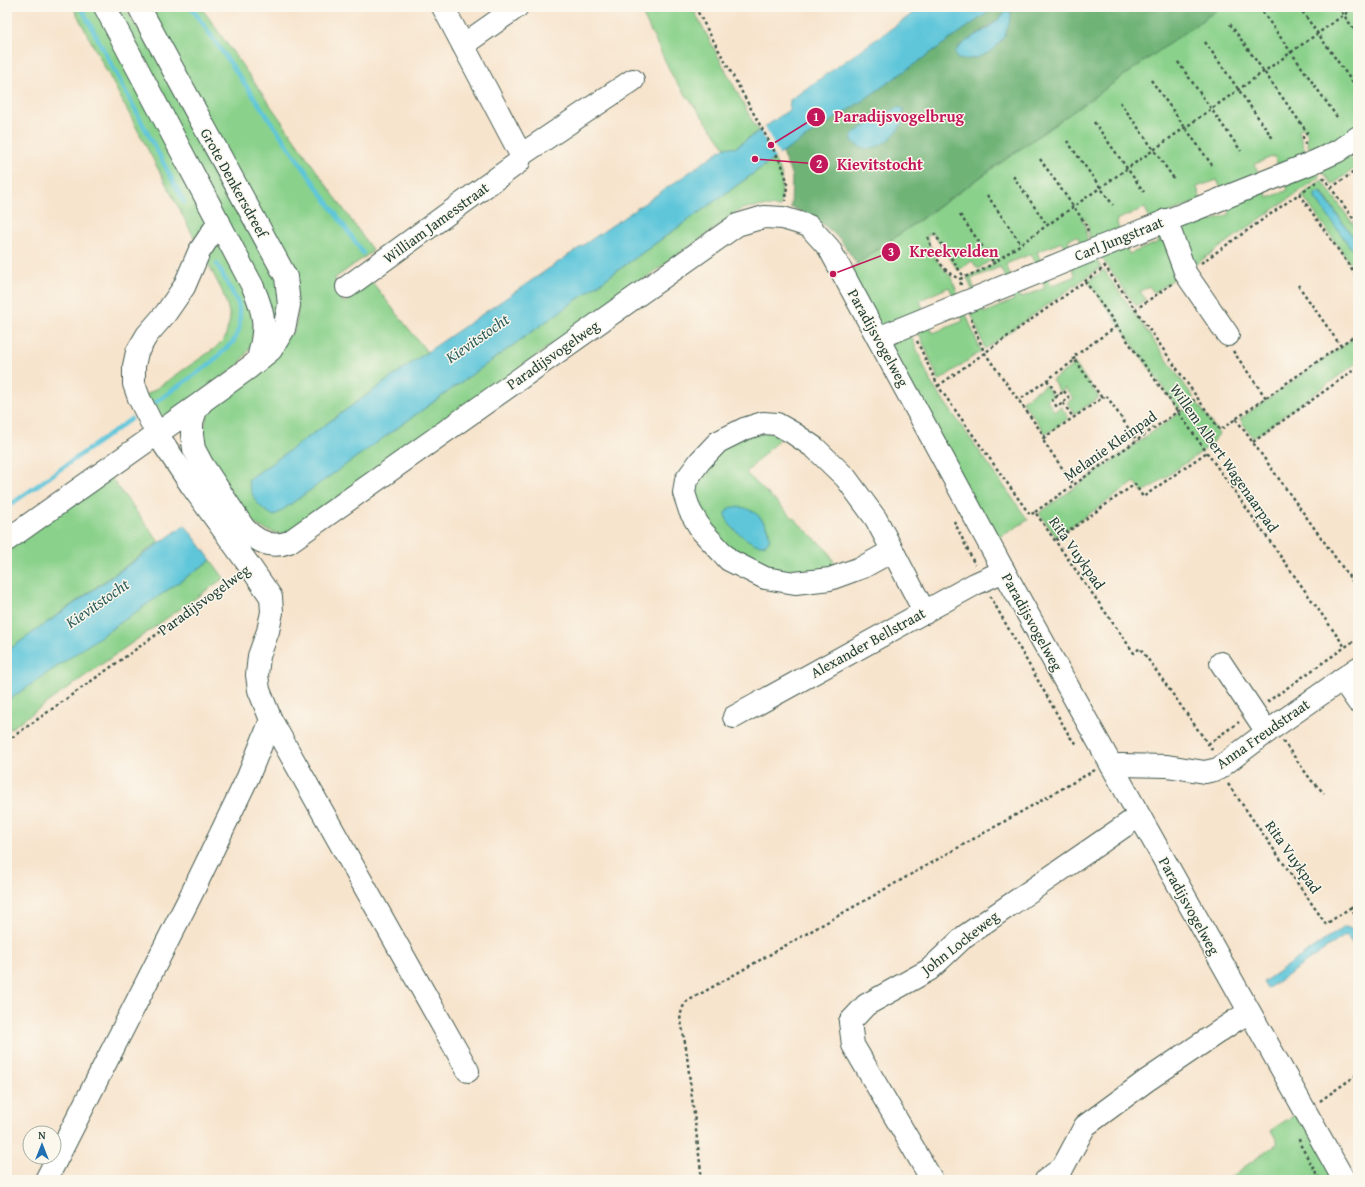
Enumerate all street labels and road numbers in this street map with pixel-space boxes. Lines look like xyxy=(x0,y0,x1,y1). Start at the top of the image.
street label: Grote Denkersdreef xyxy=(196,124,274,243)
street label: William Jamesstraat xyxy=(379,177,493,268)
street label: Carl Jungstraat xyxy=(1071,211,1167,266)
street label: Paradijsvogelweg xyxy=(843,285,914,391)
street label: Paradijsvogelweg xyxy=(502,314,604,394)
street label: Willem Albert Wagenaarpad xyxy=(1165,379,1284,536)
street label: Melanie Kleinpad xyxy=(1059,406,1161,486)
street label: Rita Vuykpad xyxy=(1045,512,1110,593)
street label: Paradijsvogelweg xyxy=(153,559,254,640)
street label: Paradijsvogelweg xyxy=(997,569,1068,675)
street label: Alexander Bellstraat xyxy=(806,602,930,683)
street label: Anna Freudstraat xyxy=(1212,693,1314,774)
street label: Rita Vuykpad xyxy=(1261,816,1326,897)
street label: Paradijsvogelweg xyxy=(1154,853,1225,959)
street label: John Lockeweg xyxy=(915,905,1003,981)

